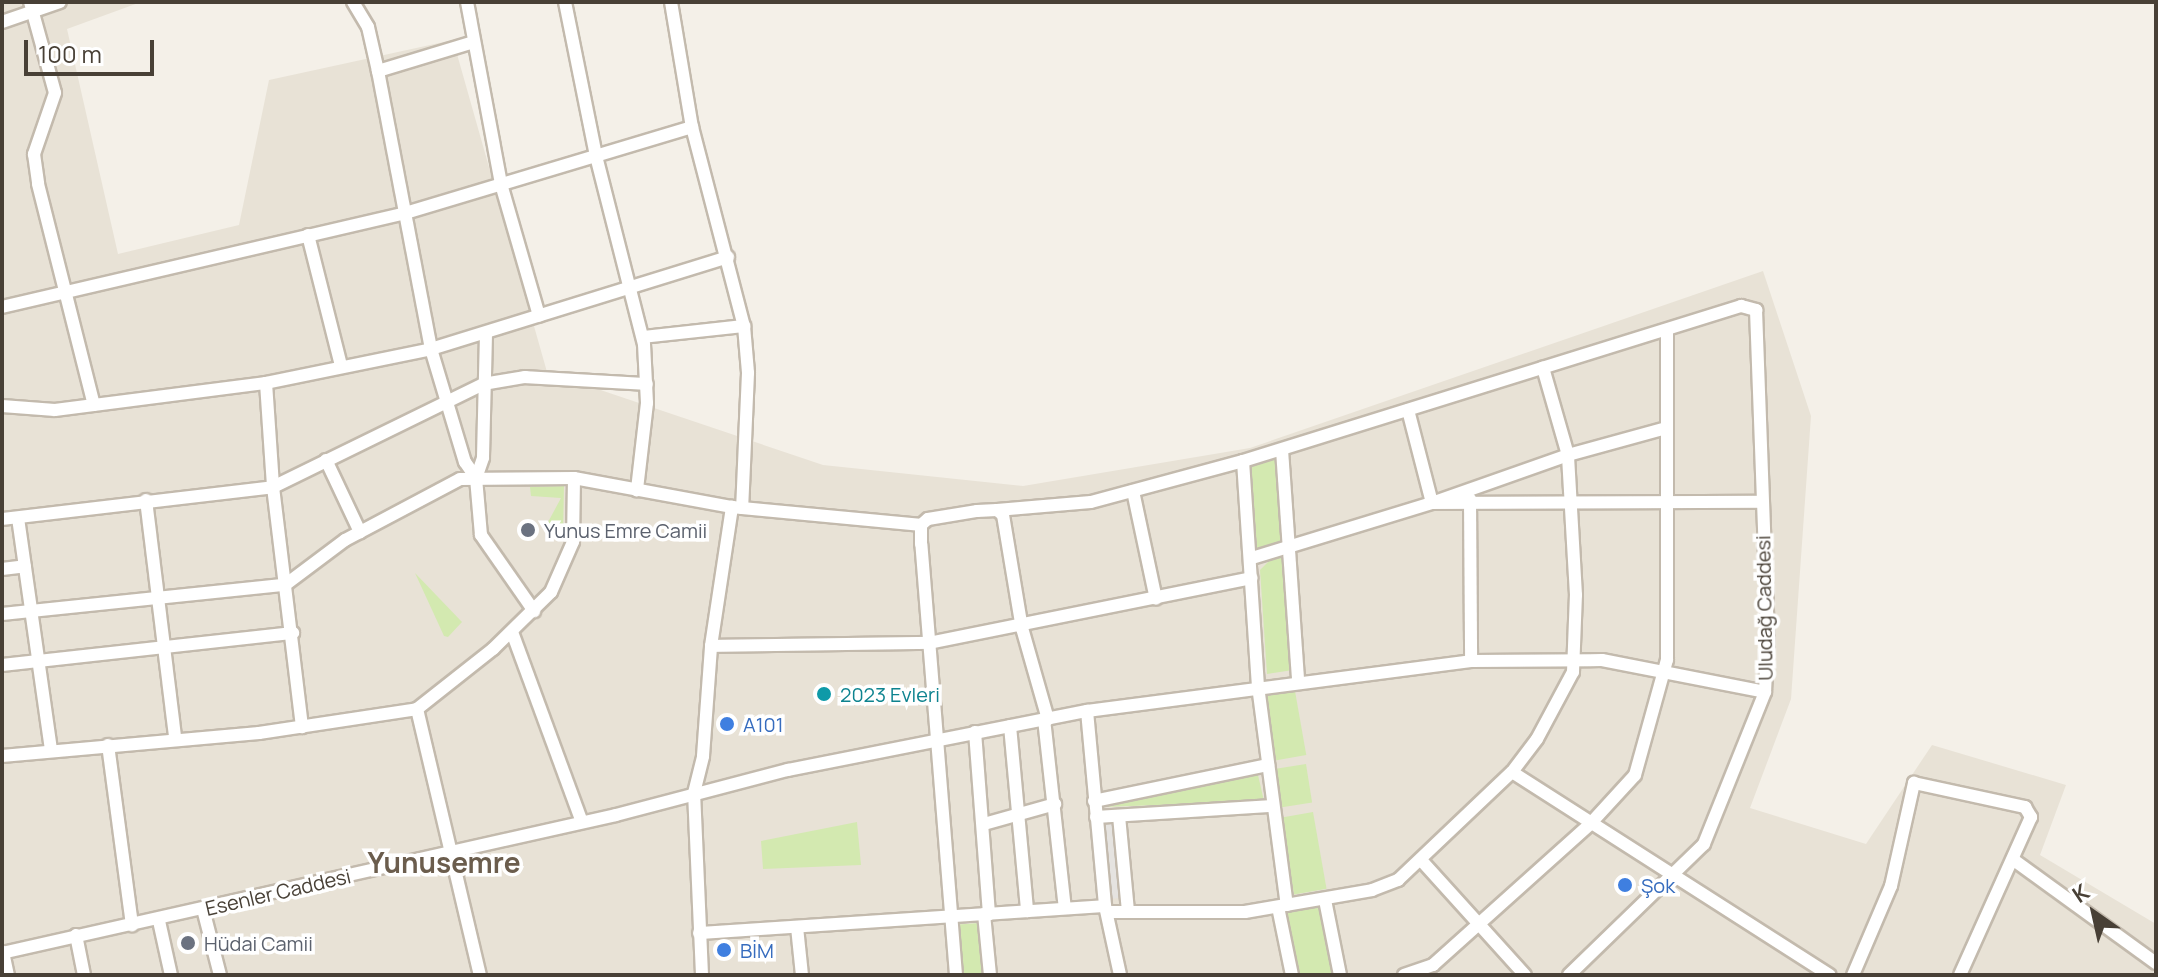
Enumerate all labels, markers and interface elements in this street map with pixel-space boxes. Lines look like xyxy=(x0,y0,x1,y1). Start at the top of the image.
scale bar xyxy=(28,24,158,74)
text: 100 m xyxy=(38,37,102,70)
place label: Yunus Emre Camii xyxy=(544,518,707,542)
marker: Yunus Emre Camii xyxy=(519,521,537,539)
street label: Uludağ Caddesi xyxy=(1751,535,1777,681)
place label: 2023 Evleri xyxy=(840,682,940,706)
marker: 2023 Evleri xyxy=(815,685,833,703)
place label: A101 xyxy=(743,712,783,736)
marker: A101 xyxy=(718,715,736,733)
district label: Yunusemre xyxy=(367,845,521,879)
street label: Esenler Caddesi xyxy=(203,864,353,920)
place label: Şok xyxy=(1641,873,1675,897)
north arrow xyxy=(2054,873,2134,953)
marker: Şok xyxy=(1616,876,1634,894)
text: K xyxy=(2066,877,2095,910)
place label: Hüdai Camii xyxy=(204,931,313,955)
marker: Hüdai Camii xyxy=(179,934,197,952)
place label: BİM xyxy=(740,938,774,962)
marker: BİM xyxy=(715,941,733,959)

